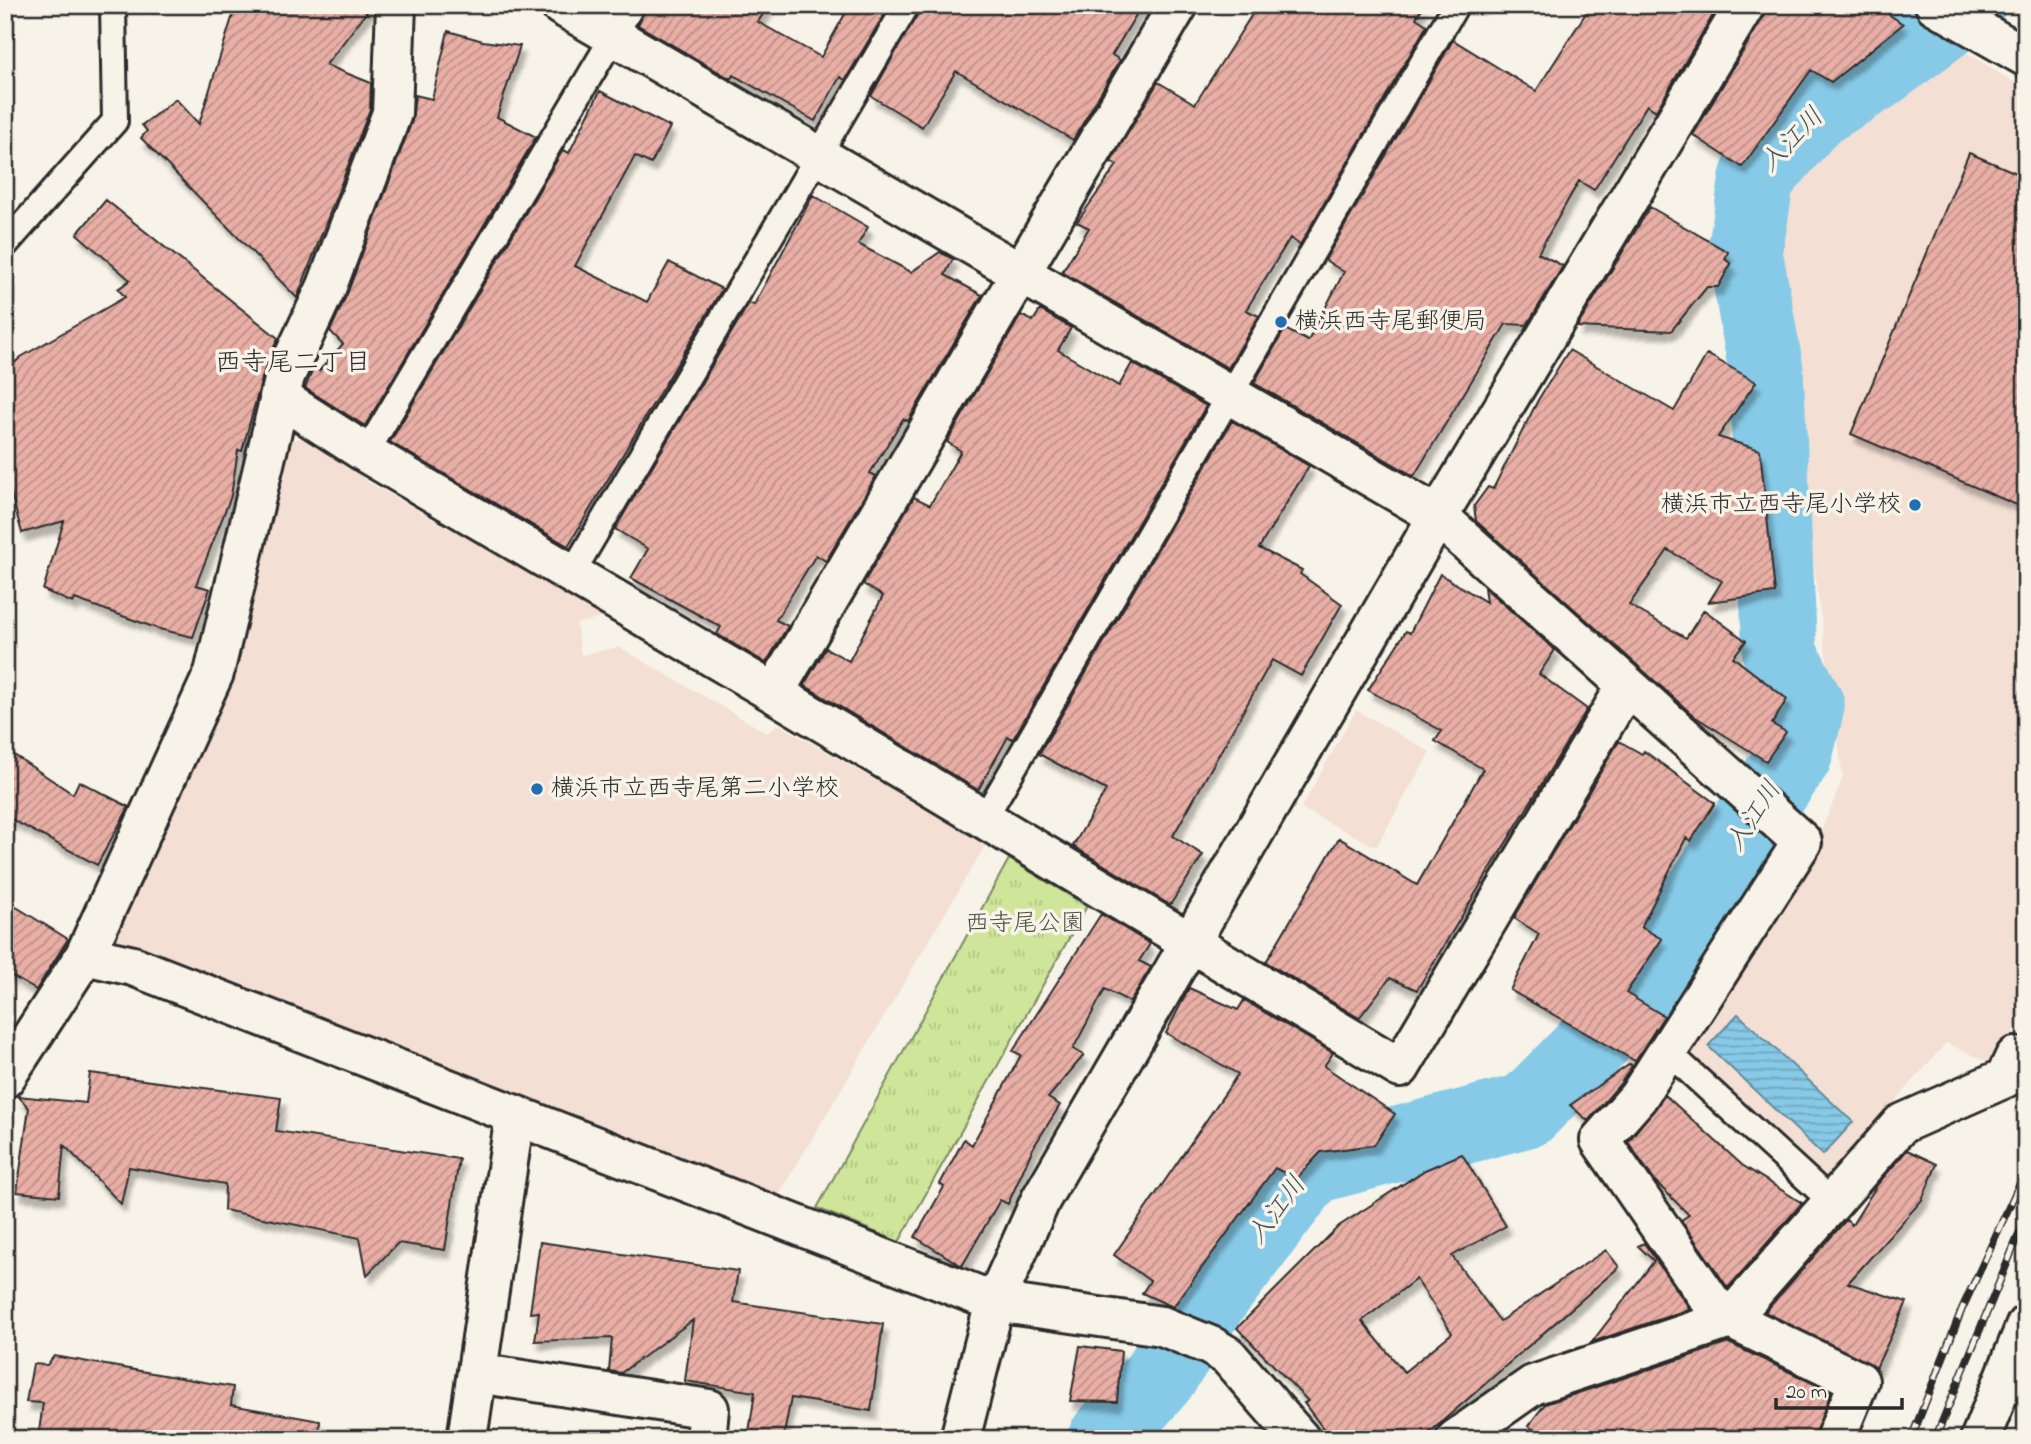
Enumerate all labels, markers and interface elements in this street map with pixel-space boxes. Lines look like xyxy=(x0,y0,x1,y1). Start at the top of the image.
water label: 入江川 xyxy=(1752,100,1834,182)
place label: 横浜西寺尾郵便局 xyxy=(1295,305,1487,340)
marker: 横浜西寺尾郵便局 xyxy=(1273,314,1289,330)
district label: 西寺尾二丁目 xyxy=(215,345,371,383)
place label: 横浜市立西寺尾小学校 xyxy=(1661,488,1901,523)
marker: 横浜市立西寺尾小学校 xyxy=(1907,497,1923,513)
place label: 横浜市立西寺尾第二小学校 xyxy=(551,772,839,807)
water label: 入江川 xyxy=(1718,774,1792,860)
marker: 横浜市立西寺尾第二小学校 xyxy=(529,781,545,797)
park label: 西寺尾公園 xyxy=(965,907,1085,942)
water label: 入江川 xyxy=(1239,1168,1317,1254)
scale bar xyxy=(1776,1367,1902,1411)
text: 20 m xyxy=(1786,1378,1827,1408)

